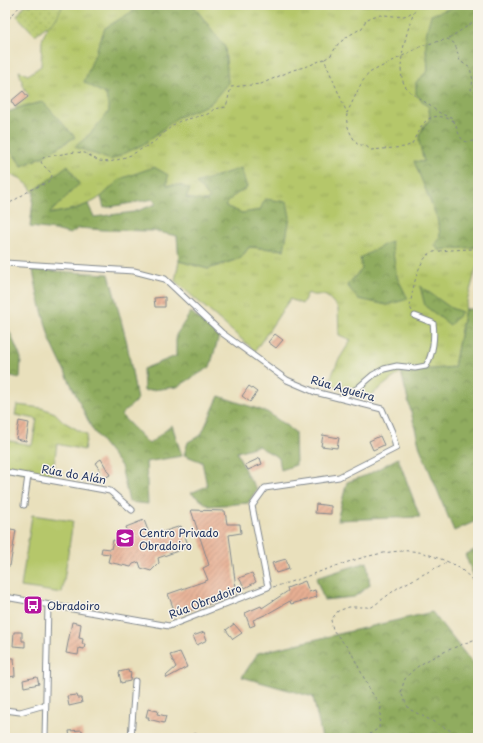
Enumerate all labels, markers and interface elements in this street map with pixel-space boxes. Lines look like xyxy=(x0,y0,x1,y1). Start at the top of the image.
street label: Rúa Agueira xyxy=(309,371,377,405)
street label: Rúa do Alán xyxy=(40,460,108,488)
place label: Centro Privado Obradoiro xyxy=(139,524,219,554)
school or university icon: Centro Privado Obradoiro xyxy=(114,527,136,549)
street label: Rúa Obradoiro xyxy=(166,579,244,623)
bus stop icon: Obradoiro xyxy=(22,594,44,616)
place label: Obradoiro xyxy=(47,597,100,614)

